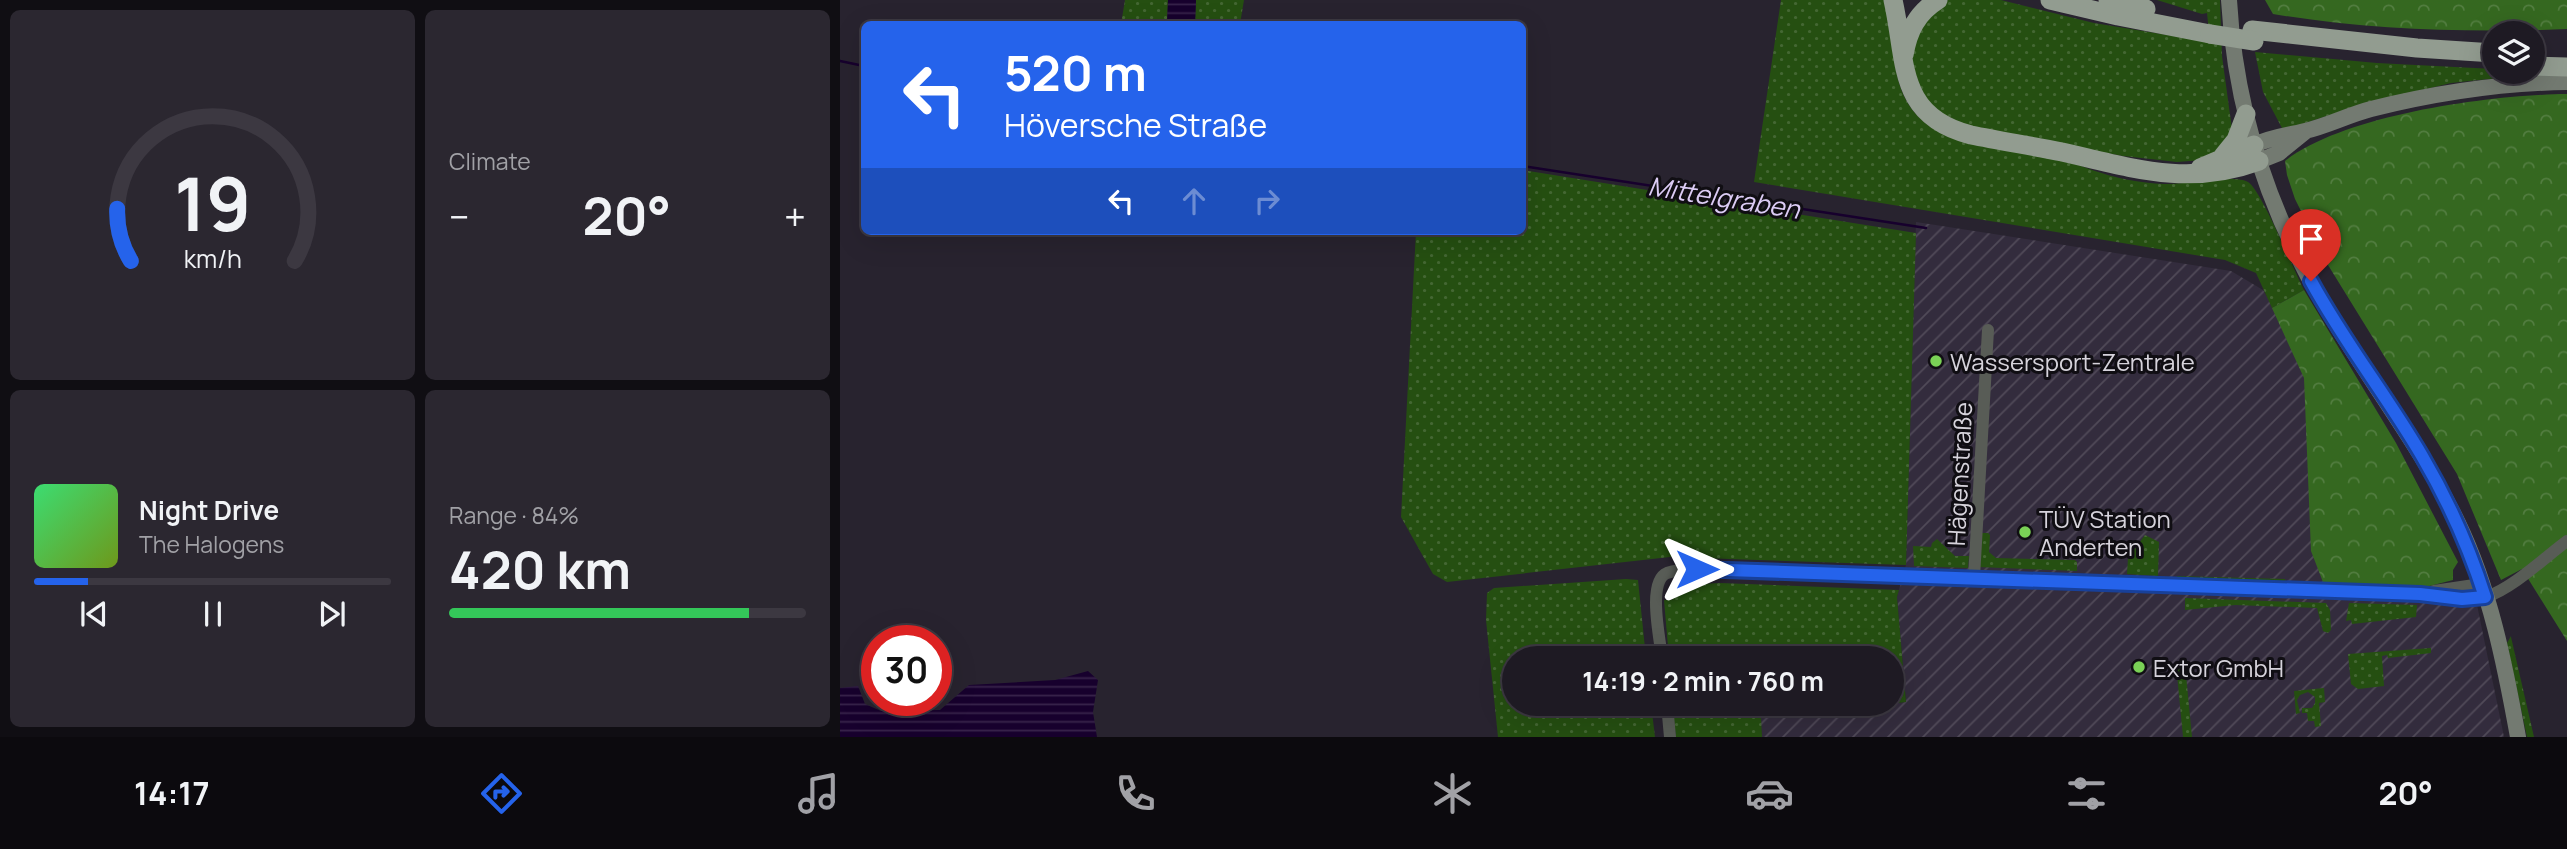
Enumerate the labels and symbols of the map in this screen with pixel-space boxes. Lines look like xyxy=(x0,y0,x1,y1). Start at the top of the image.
water label: Mittelgraben xyxy=(1646,167,1804,227)
pin xyxy=(2281,209,2341,281)
place label: Wassersport-Zentrale xyxy=(1950,345,2195,378)
marker: Wassersport-Zentrale xyxy=(1928,353,1944,369)
street label: Hägenstraße xyxy=(1939,401,1979,547)
place label: TÜV Station Anderten xyxy=(2039,502,2171,563)
marker: TÜV Station Anderten xyxy=(2017,524,2033,540)
position arrow xyxy=(1660,532,1734,606)
speed limit sign: 30 xyxy=(861,625,952,716)
place label: Extor GmbH xyxy=(2153,651,2284,684)
marker: Extor GmbH xyxy=(2131,659,2147,675)

